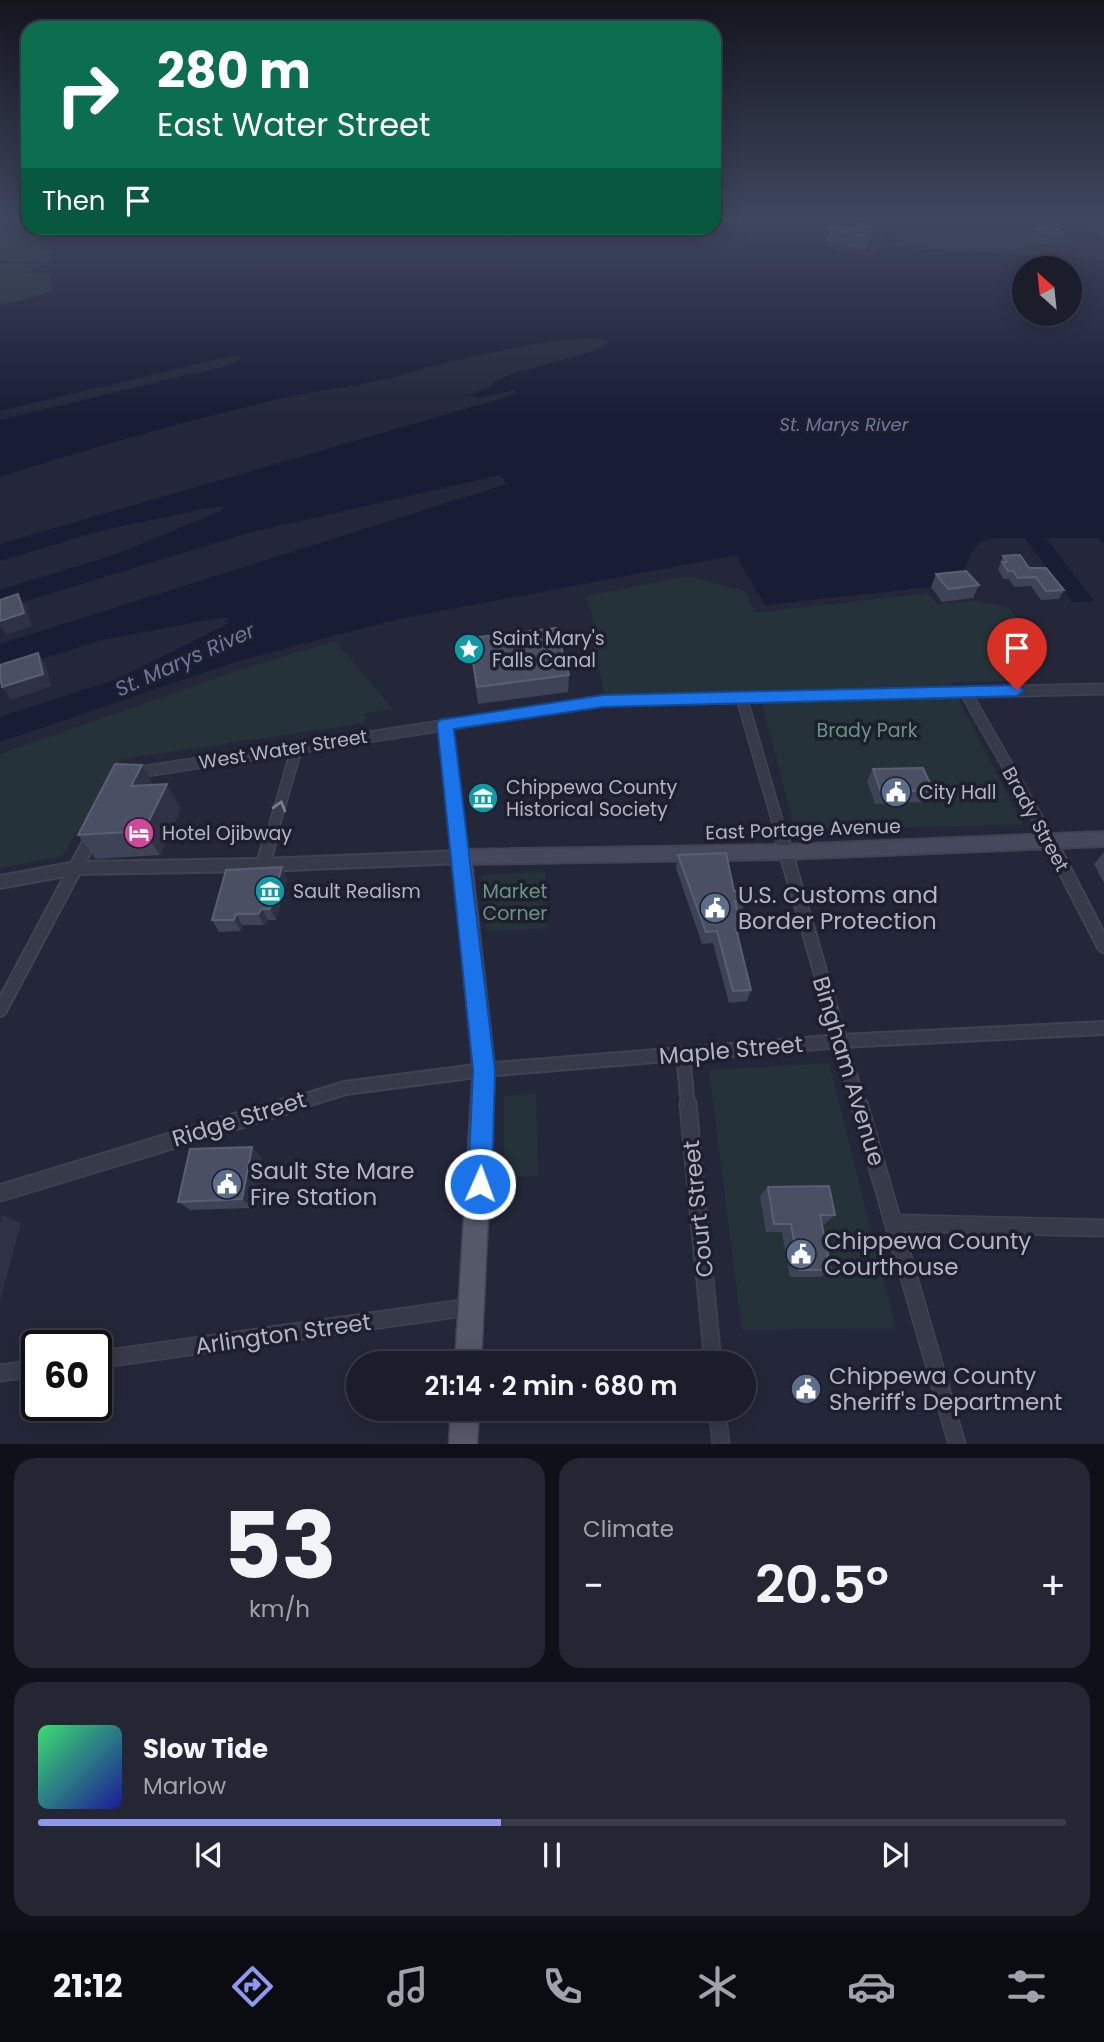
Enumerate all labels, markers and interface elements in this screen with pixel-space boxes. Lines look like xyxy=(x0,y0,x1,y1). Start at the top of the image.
text: 280 m xyxy=(157,37,311,105)
icon: right xyxy=(42,49,133,140)
text: East Water Street xyxy=(157,102,430,147)
icon: arrive xyxy=(119,182,157,220)
text: Then xyxy=(42,183,105,219)
north arrow xyxy=(1012,256,1082,326)
map controls xyxy=(1012,256,1082,326)
water label: St. Marys River xyxy=(780,412,910,437)
water label: St. Marys River xyxy=(110,615,260,703)
pin xyxy=(987,618,1047,690)
place label: Saint Mary's Falls Canal xyxy=(492,625,605,674)
icon: arrive xyxy=(998,629,1036,667)
place icon: Saint Mary's Falls Canal xyxy=(452,632,486,666)
park label: Brady Park xyxy=(817,717,918,744)
street label: West Water Street xyxy=(197,723,369,776)
street label: Brady Street xyxy=(996,762,1075,877)
place label: Chippewa County Historical Society xyxy=(506,774,678,823)
public building icon: City Hall xyxy=(879,775,913,809)
place label: City Hall xyxy=(919,779,996,806)
museum icon: Chippewa County Historical Society xyxy=(466,781,500,815)
one-way arrow xyxy=(272,800,287,812)
street label: East Portage Avenue xyxy=(705,813,901,846)
hotel icon: Hotel Ojibway xyxy=(122,816,156,850)
place label: Hotel Ojibway xyxy=(162,820,292,847)
museum icon: Sault Realism xyxy=(253,874,287,908)
place label: Sault Realism xyxy=(293,878,421,905)
park label: Market Corner xyxy=(483,878,547,927)
place label: U.S. Customs and Border Protection xyxy=(738,879,938,937)
public building icon: U.S. Customs and Border Protection xyxy=(698,891,732,925)
street label: Bingham Avenue xyxy=(805,972,893,1170)
street label: Maple Street xyxy=(658,1028,804,1072)
street label: Ridge Street xyxy=(168,1083,310,1155)
street label: Court Street xyxy=(675,1139,721,1279)
position arrow xyxy=(443,1147,517,1221)
place label: Sault Ste Mare Fire Station xyxy=(250,1155,414,1213)
public building icon: Sault Ste Mare Fire Station xyxy=(210,1167,244,1201)
place label: Chippewa County Courthouse xyxy=(824,1225,1031,1283)
public building icon: Chippewa County Courthouse xyxy=(784,1237,818,1271)
street label: Arlington Street xyxy=(193,1306,373,1362)
speed limit sign: 60 xyxy=(21,1330,112,1421)
place label: Chippewa County Sheriff's Department xyxy=(829,1360,1062,1418)
text: 21:14 · 2 min · 680 m xyxy=(425,1368,677,1404)
public building icon: Chippewa County Sheriff's Department xyxy=(789,1372,823,1406)
text: 53 xyxy=(222,1482,337,1610)
text: Climate xyxy=(583,1513,674,1545)
text: 20.5° xyxy=(755,1548,889,1621)
text: − xyxy=(583,1559,604,1612)
text: + xyxy=(1040,1559,1066,1612)
text: km/h xyxy=(249,1593,310,1625)
text: Slow Tide xyxy=(143,1731,268,1767)
text: Marlow xyxy=(143,1770,226,1802)
icon: previous xyxy=(190,1836,228,1874)
icon: pause xyxy=(533,1836,571,1874)
icon: next xyxy=(876,1836,914,1874)
icon: directions xyxy=(228,1962,277,2011)
icon: music xyxy=(383,1962,432,2011)
icon: phone xyxy=(538,1962,587,2011)
icon: climate xyxy=(693,1962,742,2011)
icon: car xyxy=(847,1962,896,2011)
icon: filters xyxy=(1002,1962,1051,2011)
text: 21:12 xyxy=(53,1963,123,2008)

